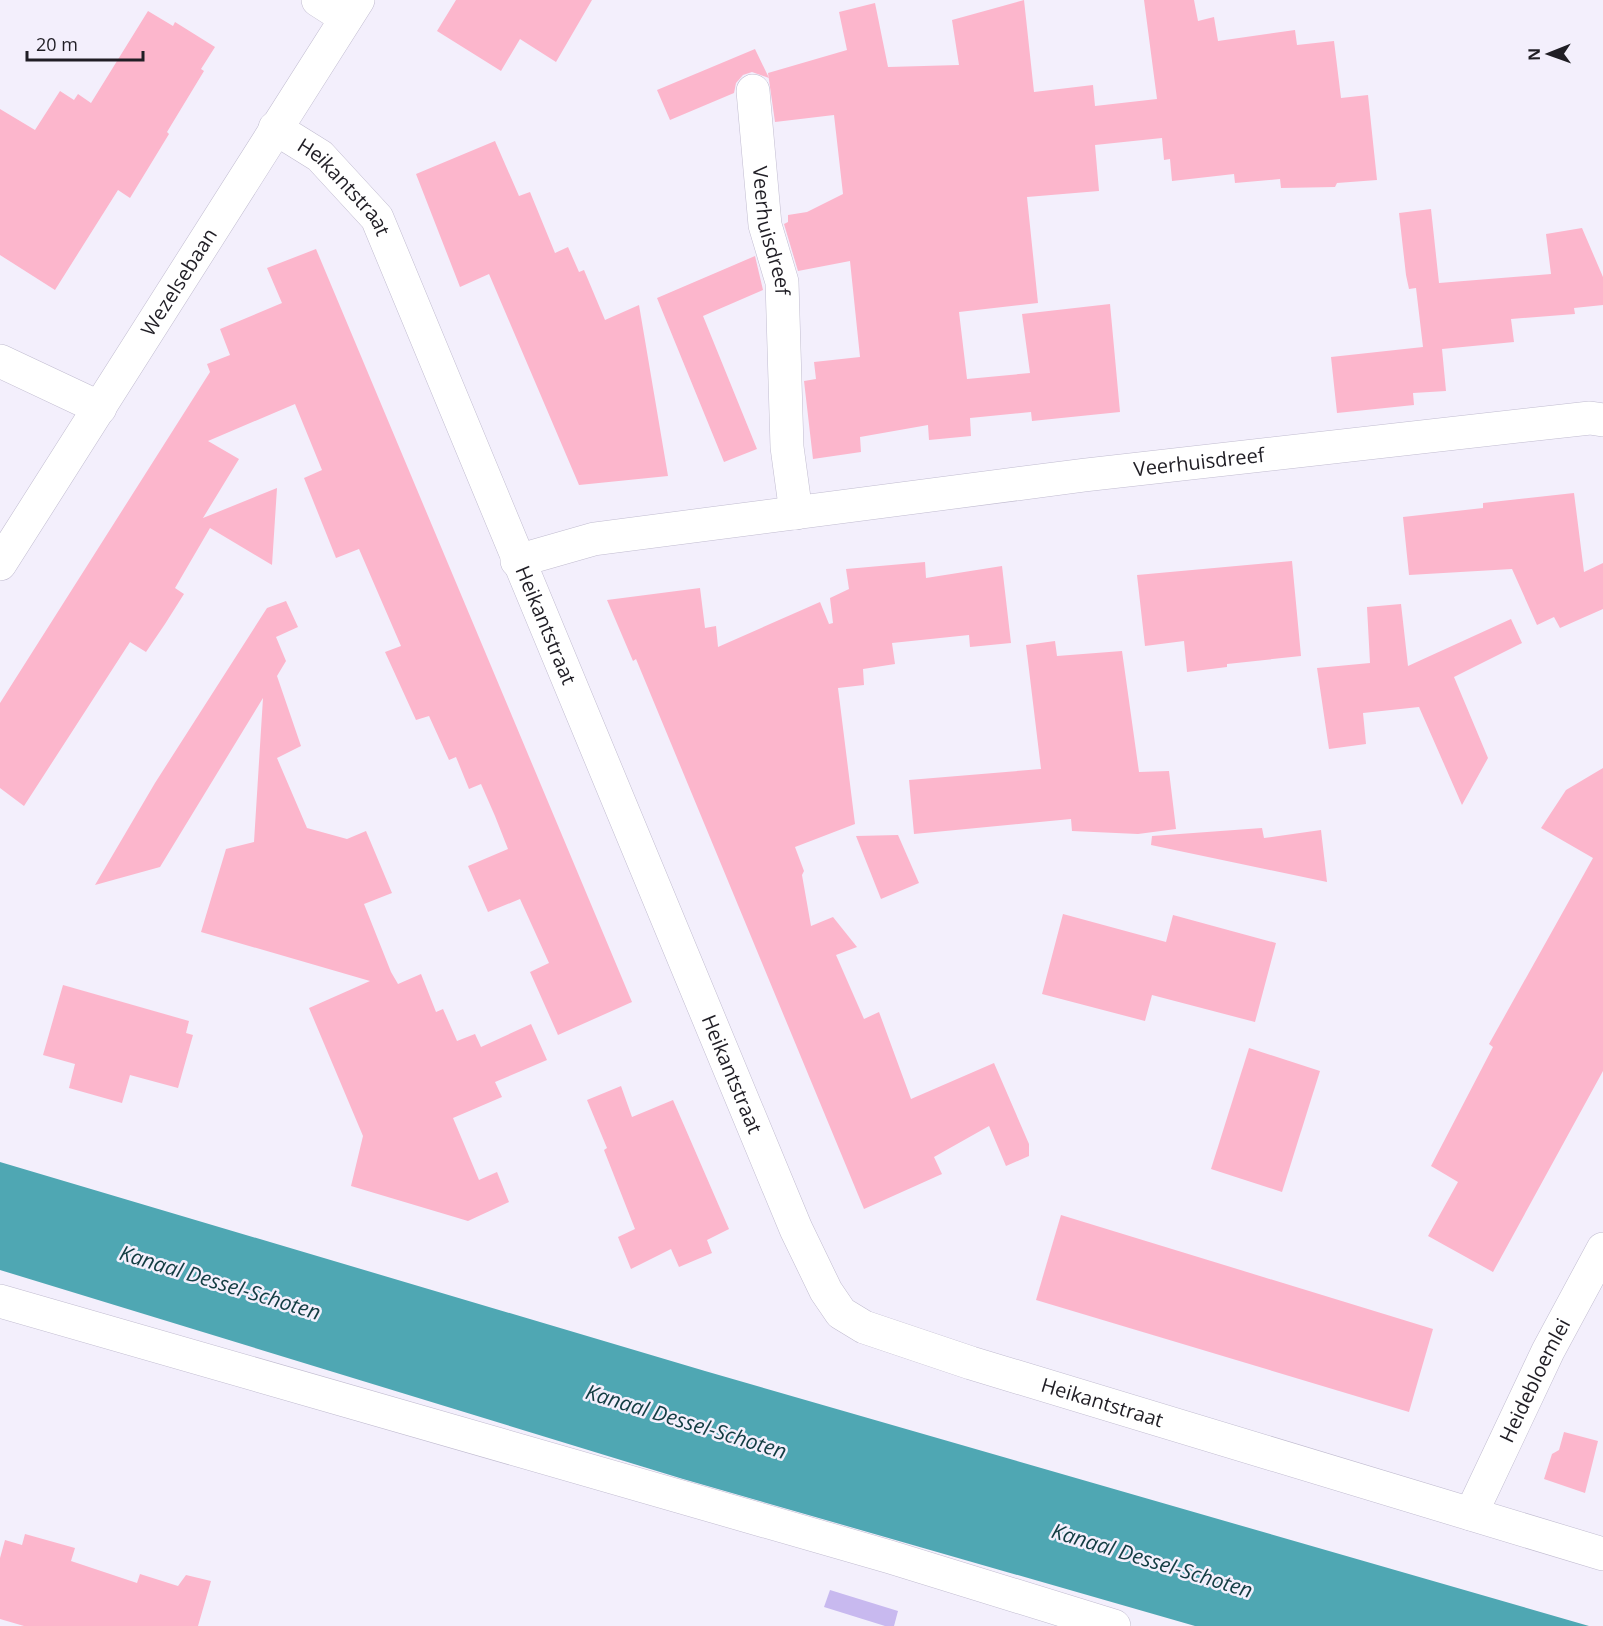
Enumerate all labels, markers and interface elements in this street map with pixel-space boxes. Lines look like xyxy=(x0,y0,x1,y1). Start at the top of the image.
scale bar xyxy=(27,24,142,62)
north arrow xyxy=(1519,24,1579,84)
text: 20 m xyxy=(36,32,78,56)
text: N xyxy=(1523,48,1545,61)
street label: Heikantstraat xyxy=(293,131,397,240)
street label: Veerhuisdreef xyxy=(747,165,796,296)
street label: Wezelsebaan xyxy=(134,223,223,341)
street label: Veerhuisdreef xyxy=(1132,441,1267,482)
street label: Heikantstraat xyxy=(510,561,583,689)
street label: Heikantstraat xyxy=(696,1010,769,1137)
water label: Kanaal Dessel-Schoten xyxy=(116,1238,324,1326)
street label: Heidebloemlei xyxy=(1493,1313,1576,1447)
street label: Heikantstraat xyxy=(1038,1371,1167,1433)
water label: Kanaal Dessel-Schoten xyxy=(582,1377,790,1465)
water label: Kanaal Dessel-Schoten xyxy=(1048,1516,1256,1604)

